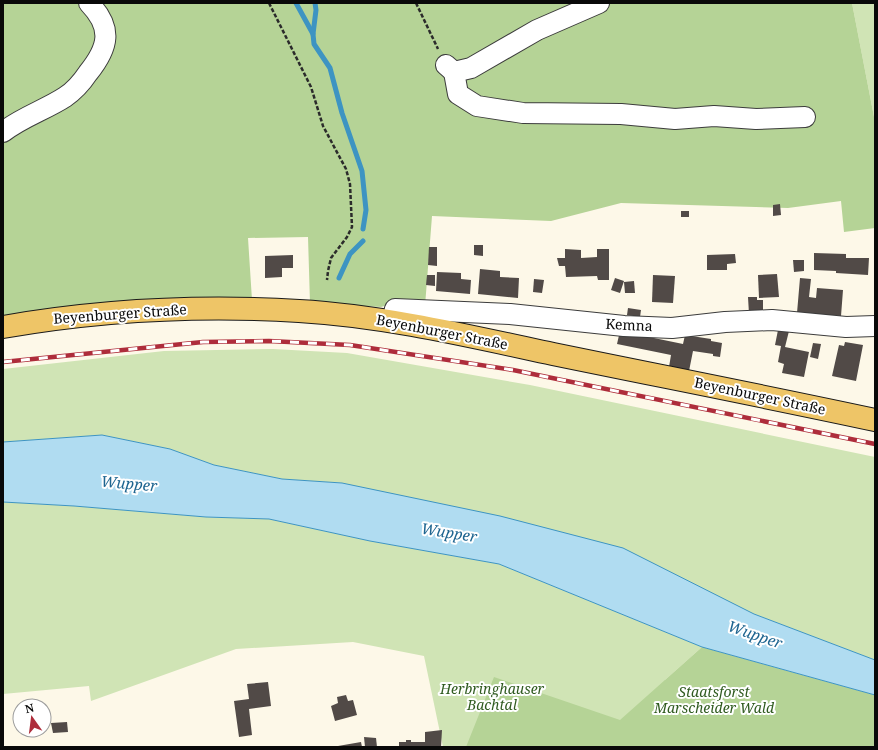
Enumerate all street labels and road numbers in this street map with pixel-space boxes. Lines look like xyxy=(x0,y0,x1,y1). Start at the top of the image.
street label: Beyenburger Straße xyxy=(53,299,187,328)
street label: Beyenburger Straße xyxy=(375,309,510,354)
street label: Kemna xyxy=(605,314,653,335)
street label: Beyenburger Straße xyxy=(693,372,827,419)

